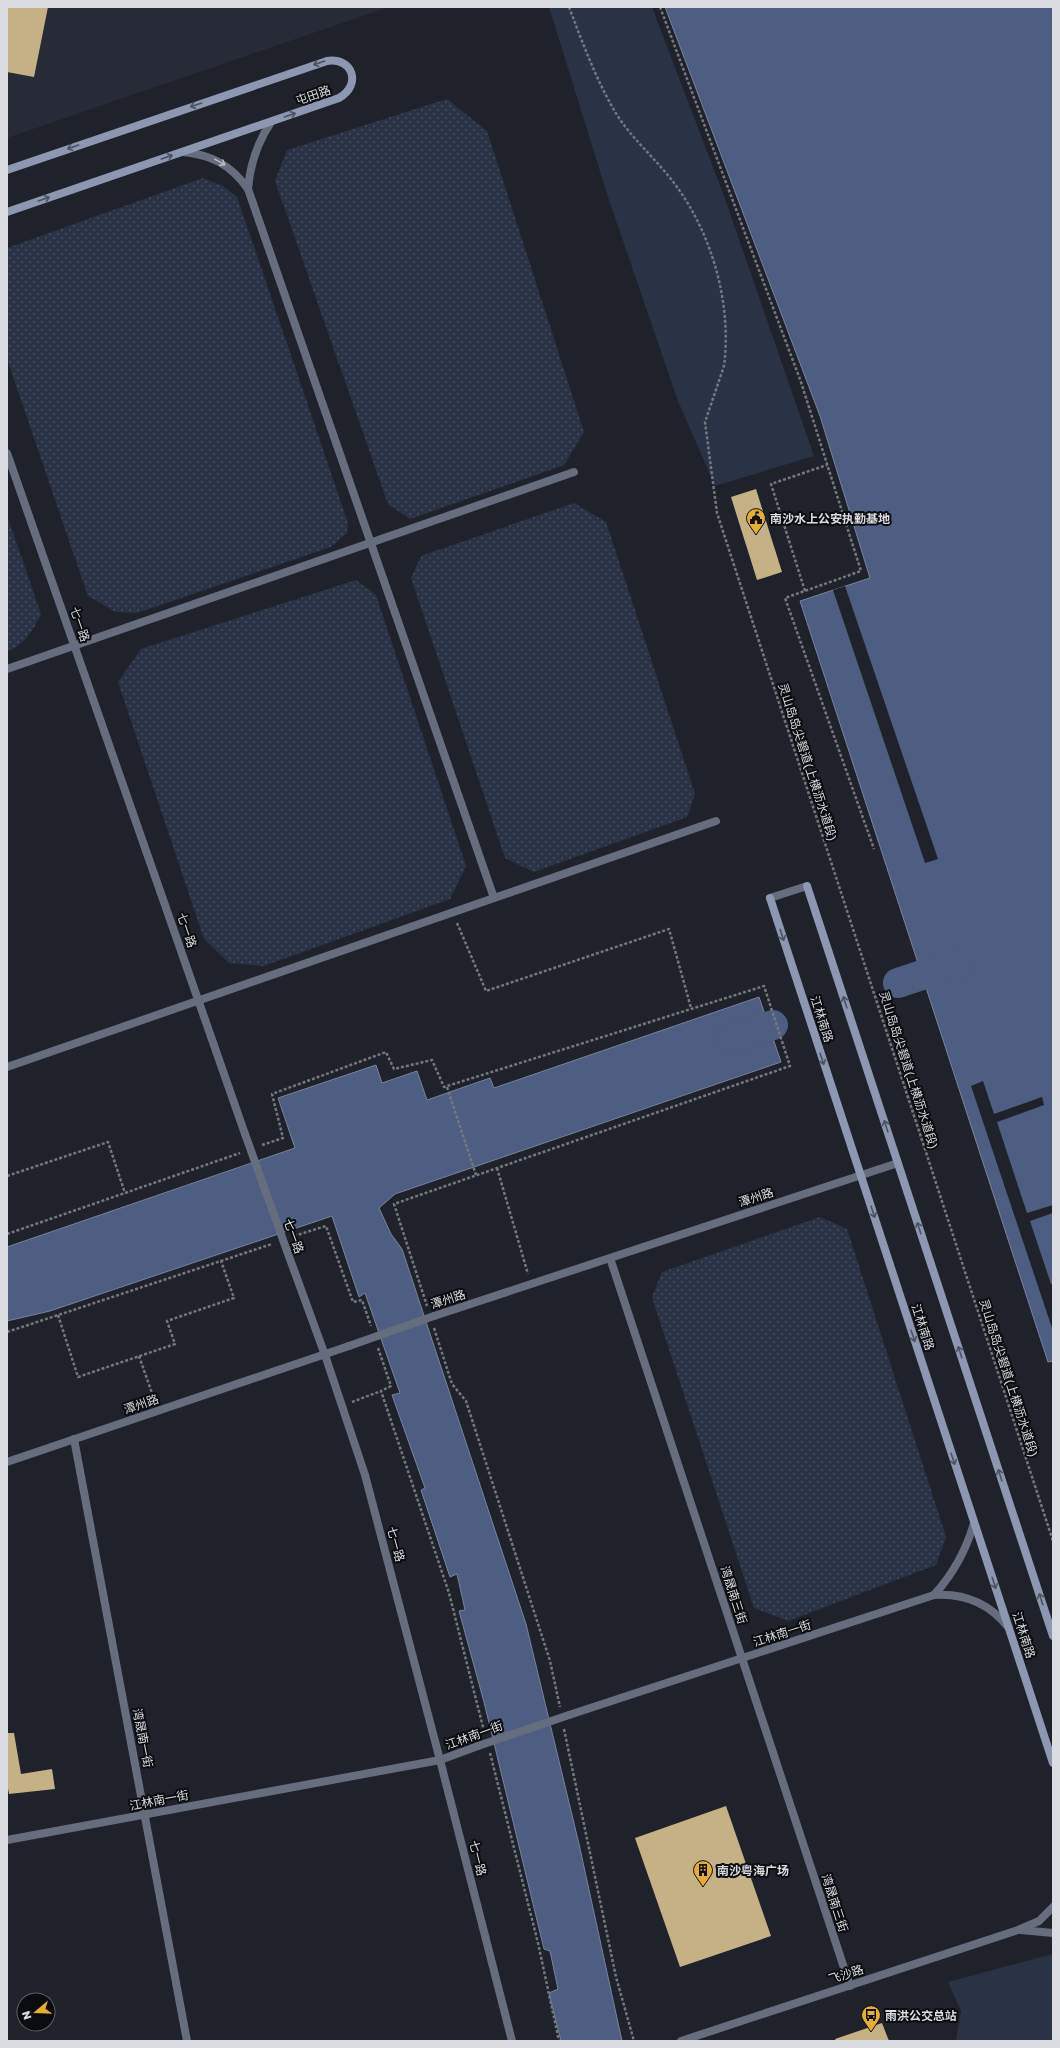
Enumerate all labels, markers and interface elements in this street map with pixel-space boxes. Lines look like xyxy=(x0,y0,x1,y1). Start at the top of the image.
one-way arrow xyxy=(313,60,325,68)
street label: 屯田路 xyxy=(294,82,332,108)
one-way arrow xyxy=(190,102,202,110)
one-way arrow xyxy=(284,111,296,119)
one-way arrow xyxy=(67,144,79,152)
one-way arrow xyxy=(161,153,173,161)
one-way arrow xyxy=(214,158,226,166)
one-way arrow xyxy=(38,195,50,203)
public building icon: 南沙水上公安执勤基地 xyxy=(745,507,767,535)
place label: 南沙水上公安执勤基地 xyxy=(770,511,890,526)
street label: 七一路 xyxy=(67,605,93,643)
street label: 灵山岛岛尖碧道(上横沥水道段) xyxy=(775,681,841,843)
street label: 七一路 xyxy=(174,911,200,949)
one-way arrow xyxy=(779,929,786,942)
street label: 灵山岛岛尖碧道(上横沥水道段) xyxy=(876,989,942,1151)
street label: 江林南路 xyxy=(807,994,837,1044)
one-way arrow xyxy=(841,997,849,1009)
one-way arrow xyxy=(819,1052,826,1065)
one-way arrow xyxy=(882,1119,889,1132)
street label: 潭州路 xyxy=(737,1184,775,1210)
one-way arrow xyxy=(869,1206,877,1218)
street label: 七一路 xyxy=(281,1217,307,1255)
one-way arrow xyxy=(915,1223,923,1235)
street label: 潭州路 xyxy=(429,1286,467,1312)
street label: 灵山岛岛尖碧道(上横沥水道段) xyxy=(976,1297,1042,1459)
street label: 江林南路 xyxy=(908,1302,938,1352)
one-way arrow xyxy=(910,1329,917,1342)
one-way arrow xyxy=(956,1345,963,1358)
street label: 潭州路 xyxy=(122,1391,160,1417)
one-way arrow xyxy=(950,1453,958,1465)
one-way arrow xyxy=(996,1470,1004,1482)
street label: 七一路 xyxy=(384,1525,408,1563)
street label: 湾晟南三街 xyxy=(718,1564,750,1626)
one-way arrow xyxy=(991,1576,998,1589)
one-way arrow xyxy=(1037,1593,1044,1606)
street label: 江林南路 xyxy=(1009,1610,1039,1660)
street label: 江林南一街 xyxy=(751,1617,813,1649)
street label: 湾晟南一街 xyxy=(130,1707,156,1769)
street label: 江林南一街 xyxy=(443,1718,505,1752)
street label: 江林南一街 xyxy=(128,1787,190,1813)
street label: 七一路 xyxy=(466,1839,490,1877)
building icon: 南沙粤海广场 xyxy=(692,1859,714,1887)
place label: 南沙粤海广场 xyxy=(717,1863,789,1878)
street label: 湾晟南三街 xyxy=(819,1872,851,1934)
street label: 飞沙路 xyxy=(827,1961,865,1987)
north arrow xyxy=(16,1992,56,2032)
bus stop icon: 雨洪公交总站 xyxy=(860,2004,882,2032)
place label: 雨洪公交总站 xyxy=(885,2008,957,2023)
text: N xyxy=(19,2009,34,2021)

